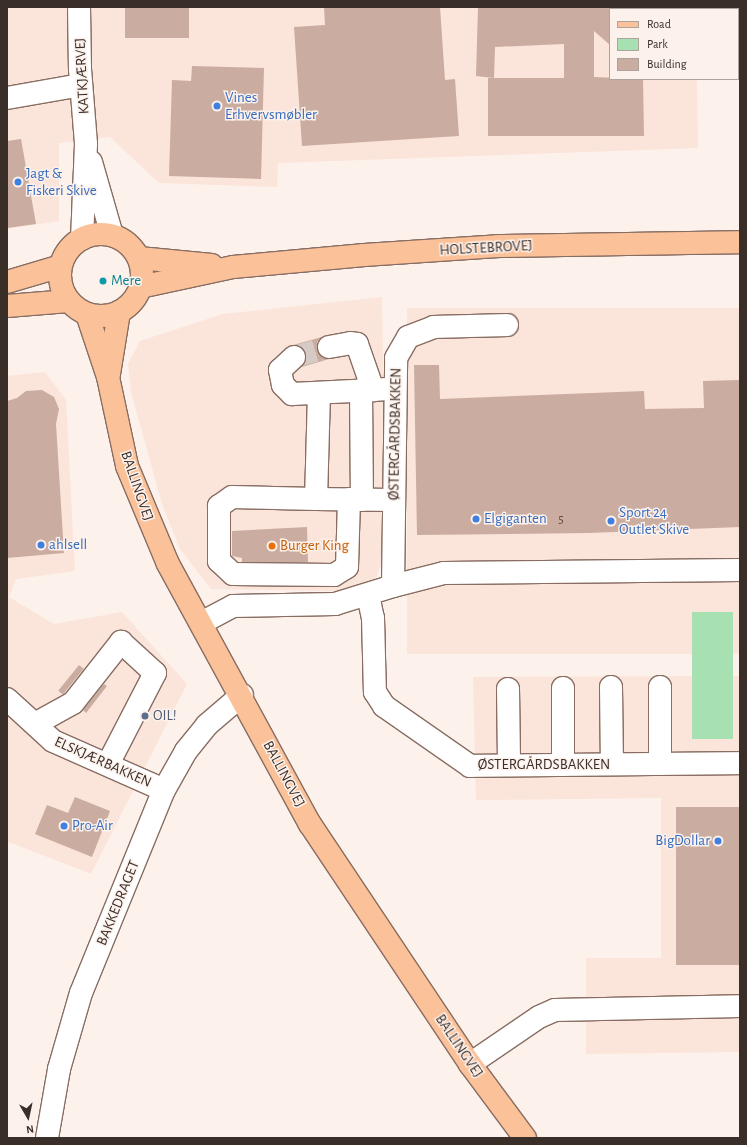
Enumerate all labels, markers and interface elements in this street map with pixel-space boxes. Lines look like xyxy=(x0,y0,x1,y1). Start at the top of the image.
legend xyxy=(609,8,739,80)
text: Road xyxy=(647,18,671,30)
street label: KATKJÆRVEJ xyxy=(71,37,93,115)
text: Park xyxy=(647,38,668,50)
text: Building xyxy=(647,58,687,70)
place label: Vines Erhvervsmøbler xyxy=(225,88,317,123)
marker: Vines Erhvervsmøbler xyxy=(212,101,222,111)
place label: Jagt & Fiskeri Skive xyxy=(26,164,97,199)
marker: Jagt & Fiskeri Skive xyxy=(13,177,23,187)
street label: HOLSTEBROVEJ xyxy=(439,237,533,259)
place label: Mere xyxy=(111,272,141,290)
marker: Mere xyxy=(98,276,108,286)
street label: ØSTERGÅRDSBAKKEN xyxy=(385,368,405,500)
street label: BALLINGVEJ xyxy=(117,449,157,523)
place label: Sport 24 Outlet Skive xyxy=(619,503,689,538)
place label: Elgiganten xyxy=(484,510,547,528)
house number: 5 xyxy=(558,512,564,528)
marker: Elgiganten xyxy=(471,514,481,524)
marker: Sport 24 Outlet Skive xyxy=(606,516,616,526)
place label: ahlsell xyxy=(49,536,87,554)
place label: Burger King xyxy=(280,537,349,555)
marker: ahlsell xyxy=(36,540,46,550)
marker: Burger King xyxy=(267,541,277,551)
place label: OIL! xyxy=(153,707,177,725)
marker: OIL! xyxy=(140,711,150,721)
street label: ELSKJÆRBAKKEN xyxy=(52,733,154,791)
street label: BALLINGVEJ xyxy=(259,738,309,810)
street label: ØSTERGÅRDSBAKKEN xyxy=(478,756,610,774)
place label: Pro-Air xyxy=(72,817,113,835)
marker: Pro-Air xyxy=(59,821,69,831)
place label: BigDollar xyxy=(655,832,710,850)
marker: BigDollar xyxy=(713,836,723,846)
street label: BAKKEDRAGET xyxy=(93,858,143,948)
street label: BALLINGVEJ xyxy=(431,1011,487,1081)
north arrow xyxy=(8,1097,48,1137)
text: N xyxy=(25,1123,35,1135)

